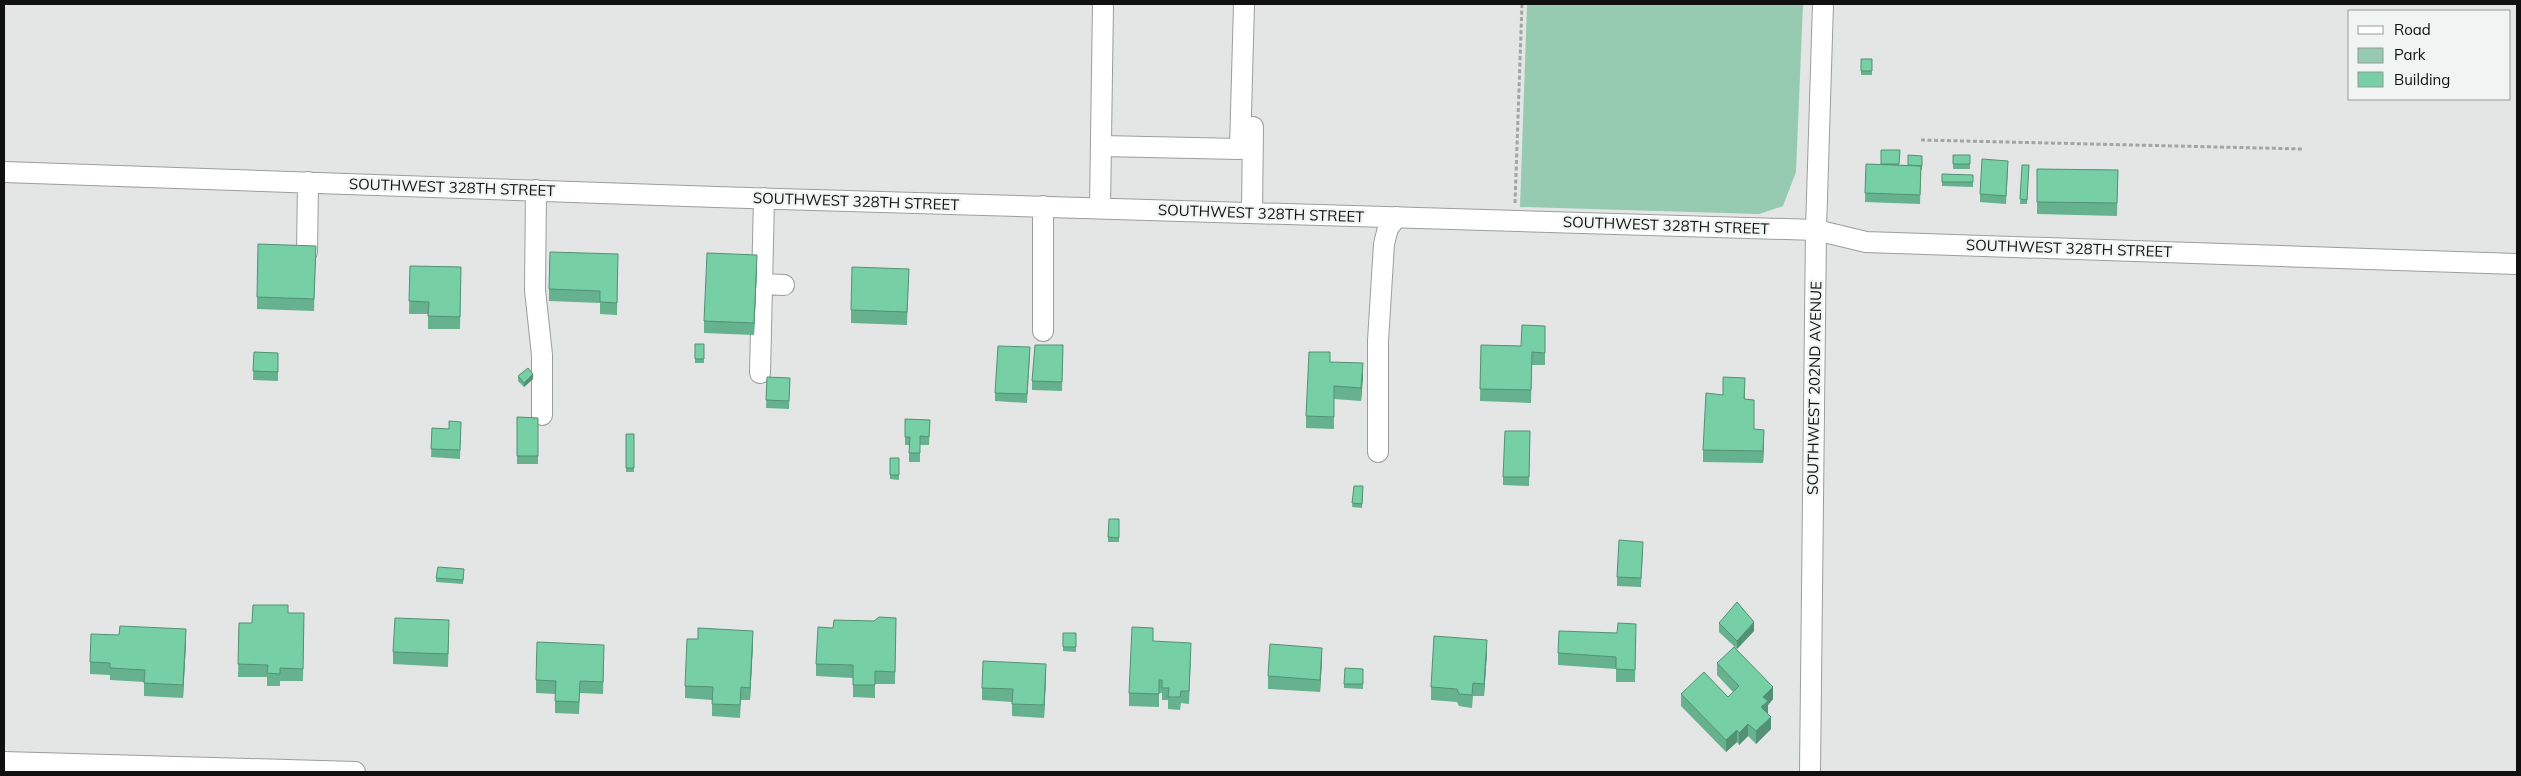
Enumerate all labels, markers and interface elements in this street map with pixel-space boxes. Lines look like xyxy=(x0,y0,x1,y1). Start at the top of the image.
legend xyxy=(2348,10,2511,100)
text: Road xyxy=(2394,20,2431,39)
text: Park xyxy=(2394,45,2426,64)
text: Building xyxy=(2394,70,2450,89)
street label: SOUTHWEST 328TH STREET xyxy=(349,174,555,200)
street label: SOUTHWEST 328TH STREET xyxy=(753,188,959,214)
street label: SOUTHWEST 328TH STREET xyxy=(1158,200,1364,226)
street label: SOUTHWEST 328TH STREET xyxy=(1563,212,1769,238)
street label: SOUTHWEST 328TH STREET xyxy=(1966,235,2172,261)
street label: SOUTHWEST 202ND AVENUE xyxy=(1803,281,1825,495)

